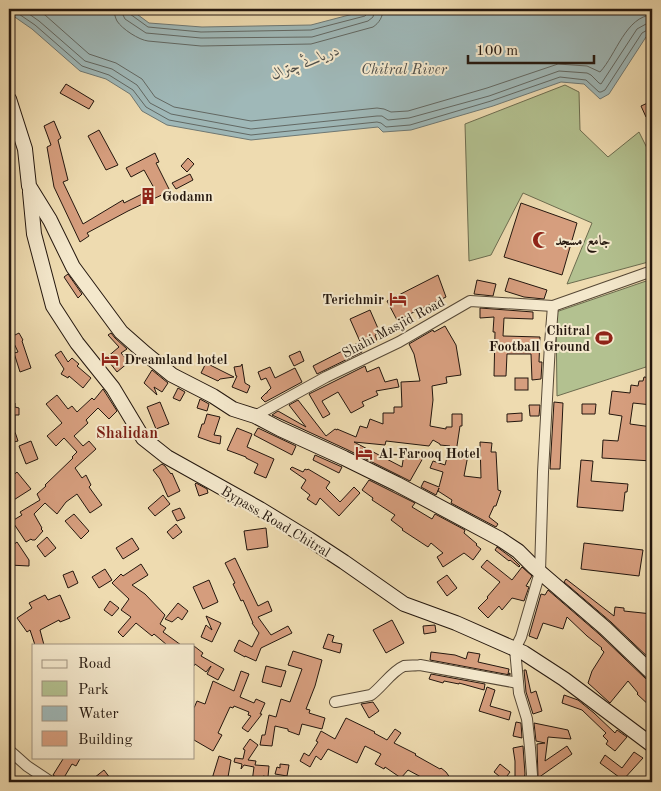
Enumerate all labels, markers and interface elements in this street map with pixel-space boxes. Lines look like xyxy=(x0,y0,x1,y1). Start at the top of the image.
scale bar xyxy=(468,32,595,64)
water label: دریائے چترال xyxy=(268,40,343,85)
text: 100 m xyxy=(476,44,518,59)
water label: Chitral River xyxy=(361,63,448,78)
building icon: Godamn xyxy=(138,186,158,206)
place label: Godamn xyxy=(162,190,213,204)
mosque icon: جامع مسجد xyxy=(531,230,551,250)
place label: جامع مسجد xyxy=(555,234,611,253)
hotel icon: Terichmir xyxy=(388,289,408,309)
place label: Terichmir xyxy=(322,293,384,307)
street label: Shahi Masjid Road xyxy=(340,295,447,361)
place label: Chitral Football Ground xyxy=(489,324,590,354)
sports icon: Chitral Football Ground xyxy=(594,328,614,348)
hotel icon: Dreamland hotel xyxy=(100,349,120,369)
place label: Dreamland hotel xyxy=(124,353,228,367)
district label: Shalidan xyxy=(96,426,158,442)
hotel icon: Al-Farooq Hotel xyxy=(354,443,374,463)
place label: Al-Farooq Hotel xyxy=(378,447,480,461)
street label: Bypass Road Chitral xyxy=(219,484,333,560)
legend xyxy=(32,644,195,758)
text: Road xyxy=(78,657,112,672)
text: Park xyxy=(78,683,109,698)
text: Water xyxy=(78,707,119,722)
text: Building xyxy=(78,733,133,748)

